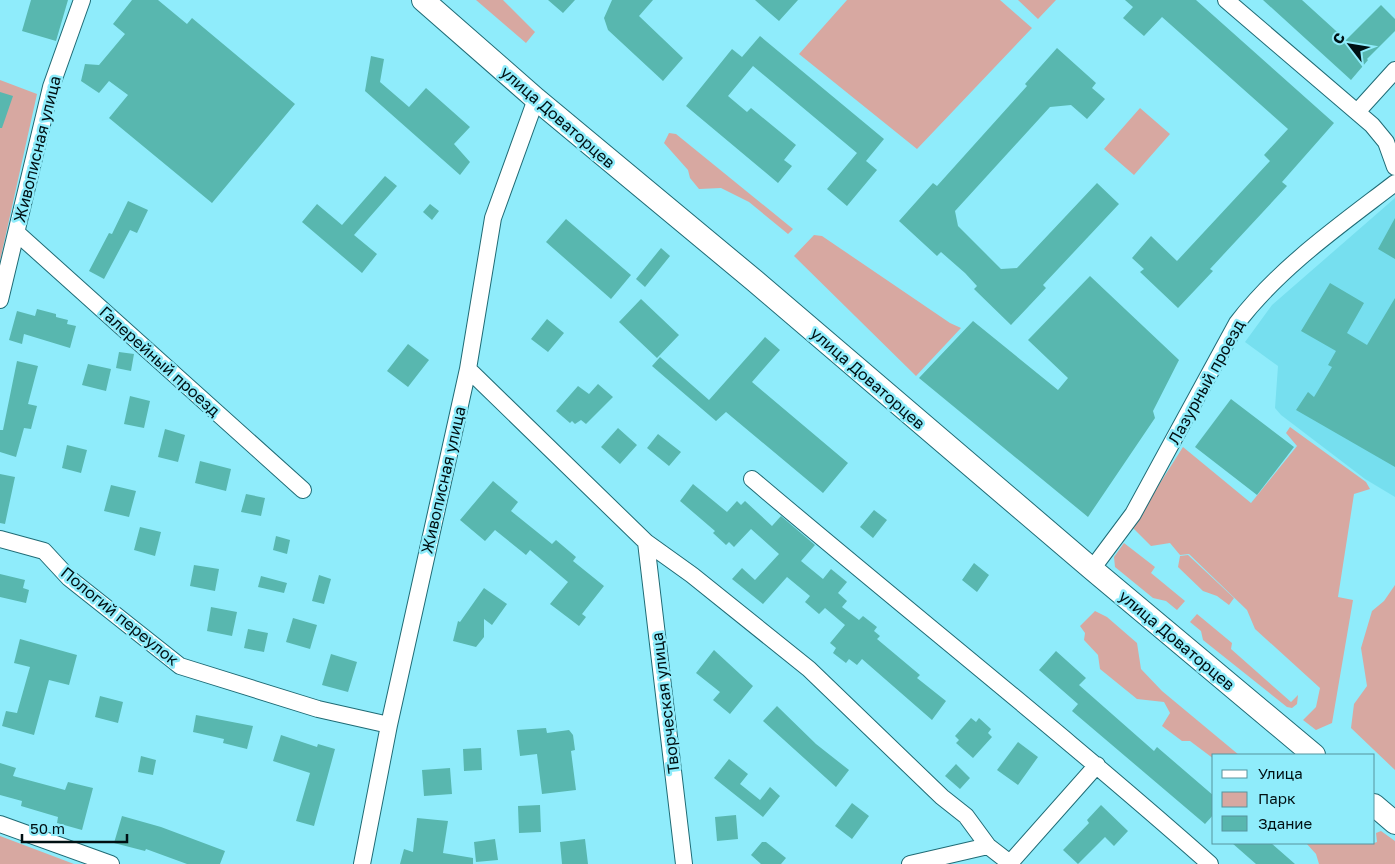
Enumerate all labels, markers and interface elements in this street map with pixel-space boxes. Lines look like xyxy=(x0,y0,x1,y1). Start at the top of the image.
north arrow xyxy=(1325,20,1375,70)
text: С xyxy=(1329,29,1348,47)
street label: улица Доваторцев xyxy=(497,62,619,172)
street label: Живописная улица xyxy=(9,73,65,225)
street label: Галерейный проезд xyxy=(96,302,225,421)
street label: Лазурный проезд xyxy=(1164,316,1249,448)
street label: улица Доваторцев xyxy=(807,323,929,433)
street label: Живописная улица xyxy=(416,404,470,556)
street label: Пологий переулок xyxy=(57,562,183,670)
street label: улица Доваторцев xyxy=(1115,586,1239,694)
street label: Творческая улица xyxy=(646,631,684,775)
legend xyxy=(1212,754,1375,844)
text: Улица xyxy=(1258,764,1303,782)
text: Парк xyxy=(1258,789,1296,807)
scale bar xyxy=(22,812,128,844)
text: Здание xyxy=(1258,814,1312,832)
text: 50 m xyxy=(30,819,65,837)

